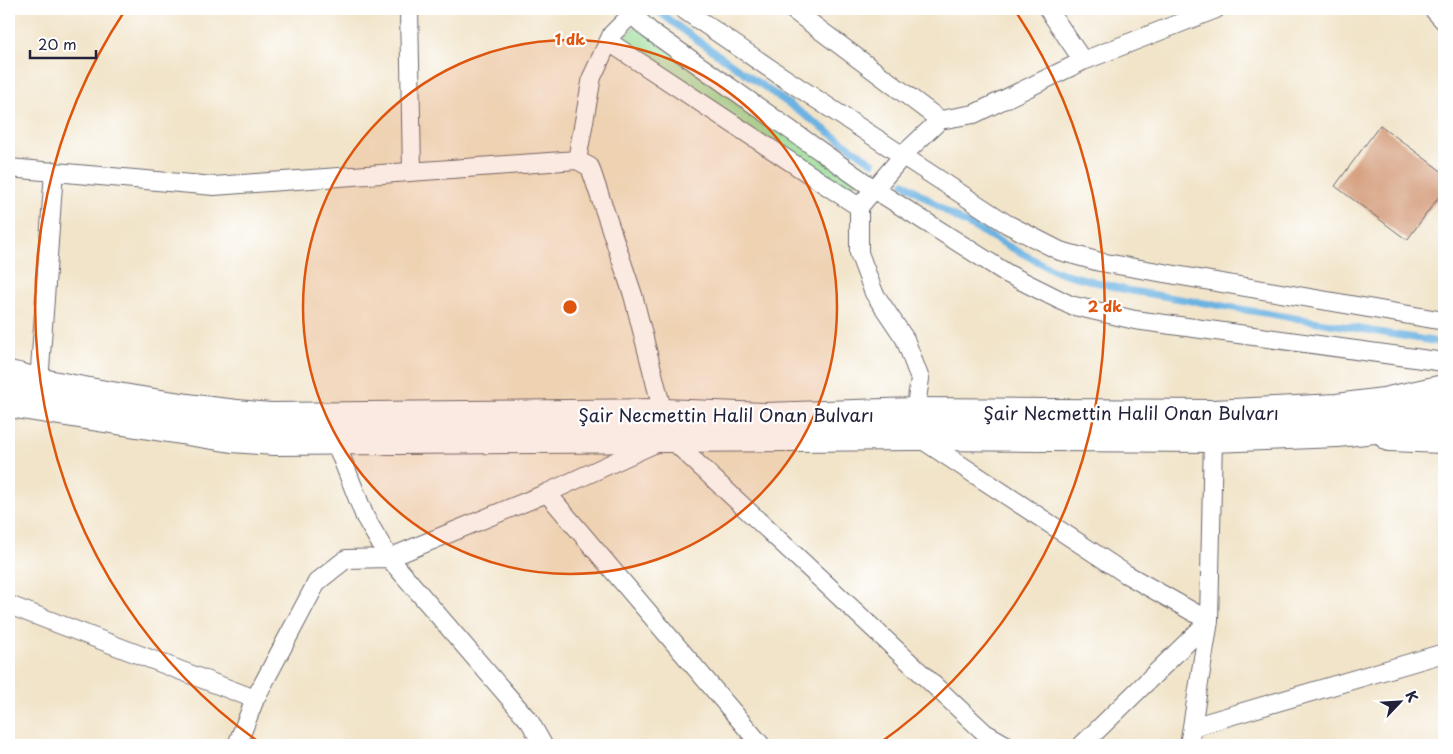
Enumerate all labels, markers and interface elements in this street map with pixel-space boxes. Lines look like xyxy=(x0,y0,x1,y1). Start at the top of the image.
text: 1 dk xyxy=(555,27,585,50)
scale bar xyxy=(30,28,96,60)
text: 20 m xyxy=(38,32,77,55)
text: 2 dk xyxy=(1088,294,1122,317)
centre of rings xyxy=(561,298,579,316)
street label: Şair Necmettin Halil Onan Bulvarı xyxy=(983,399,1279,426)
street label: Şair Necmettin Halil Onan Bulvarı xyxy=(578,401,874,428)
north arrow xyxy=(1376,676,1426,726)
text: K xyxy=(1401,687,1424,705)

